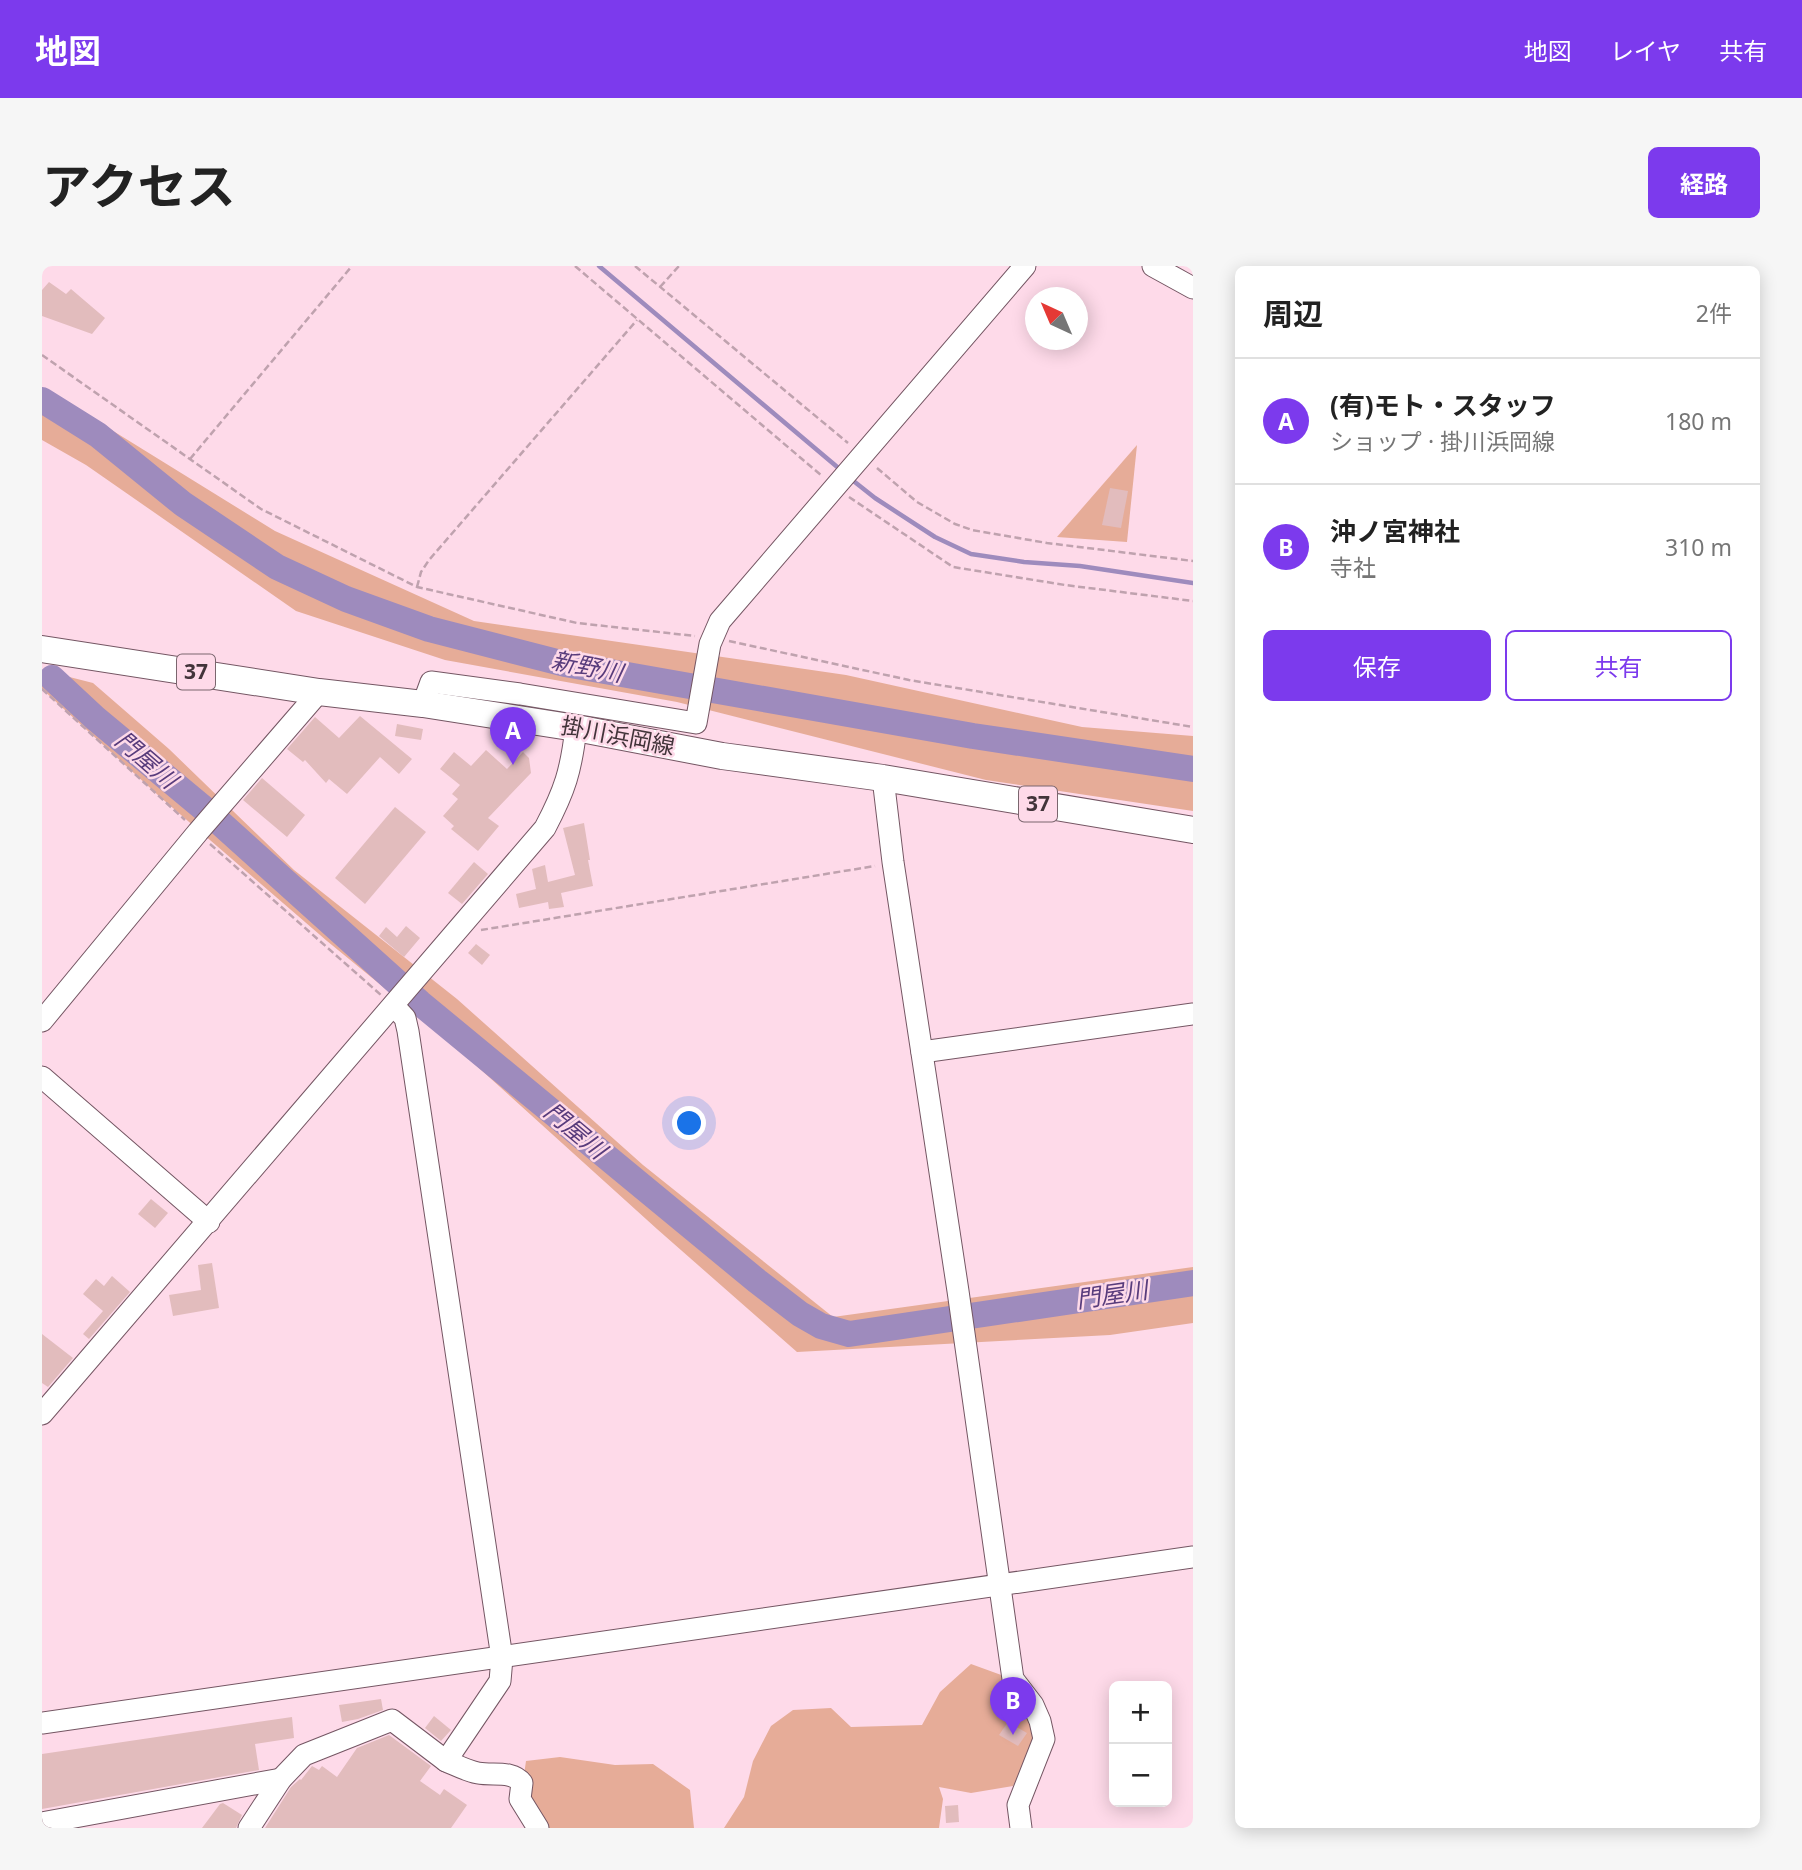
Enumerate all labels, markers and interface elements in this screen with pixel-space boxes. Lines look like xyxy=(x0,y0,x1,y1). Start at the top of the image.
text: 地図 xyxy=(35,28,101,73)
text: 地図 xyxy=(1524,34,1572,67)
text: レイヤ xyxy=(1610,34,1681,67)
text: 共有 xyxy=(1719,34,1767,67)
button: 経路 xyxy=(1648,147,1760,218)
text: アクセス xyxy=(42,152,236,218)
north arrow xyxy=(1025,287,1088,350)
text: 周辺 xyxy=(1263,293,1323,334)
text: 2件 xyxy=(1696,297,1732,329)
text: (有)モト・スタッフ xyxy=(1330,387,1556,423)
text: A xyxy=(1278,405,1294,437)
text: 180 m xyxy=(1665,405,1732,437)
text: ショップ · 掛川浜岡線 xyxy=(1330,425,1555,457)
text: 沖ノ宮神社 xyxy=(1330,513,1460,549)
text: B xyxy=(1278,531,1294,563)
text: 310 m xyxy=(1665,531,1732,563)
text: 寺社 xyxy=(1330,551,1376,583)
button: 保存 xyxy=(1263,630,1491,701)
button: 共有 xyxy=(1505,630,1732,701)
water label: 新野川 xyxy=(549,642,629,689)
road number: 37 xyxy=(177,654,215,690)
pin: A xyxy=(490,707,536,765)
street label: 掛川浜岡線 xyxy=(559,708,678,762)
water label: 門屋川 xyxy=(109,723,187,797)
road number: 37 xyxy=(1019,786,1057,822)
water label: 門屋川 xyxy=(538,1094,616,1168)
your location xyxy=(672,1106,706,1140)
water label: 門屋川 xyxy=(1074,1272,1153,1315)
pin: B xyxy=(990,1677,1036,1735)
map controls xyxy=(1109,1681,1172,1807)
button: + xyxy=(1109,1681,1172,1744)
button: − xyxy=(1109,1744,1172,1807)

